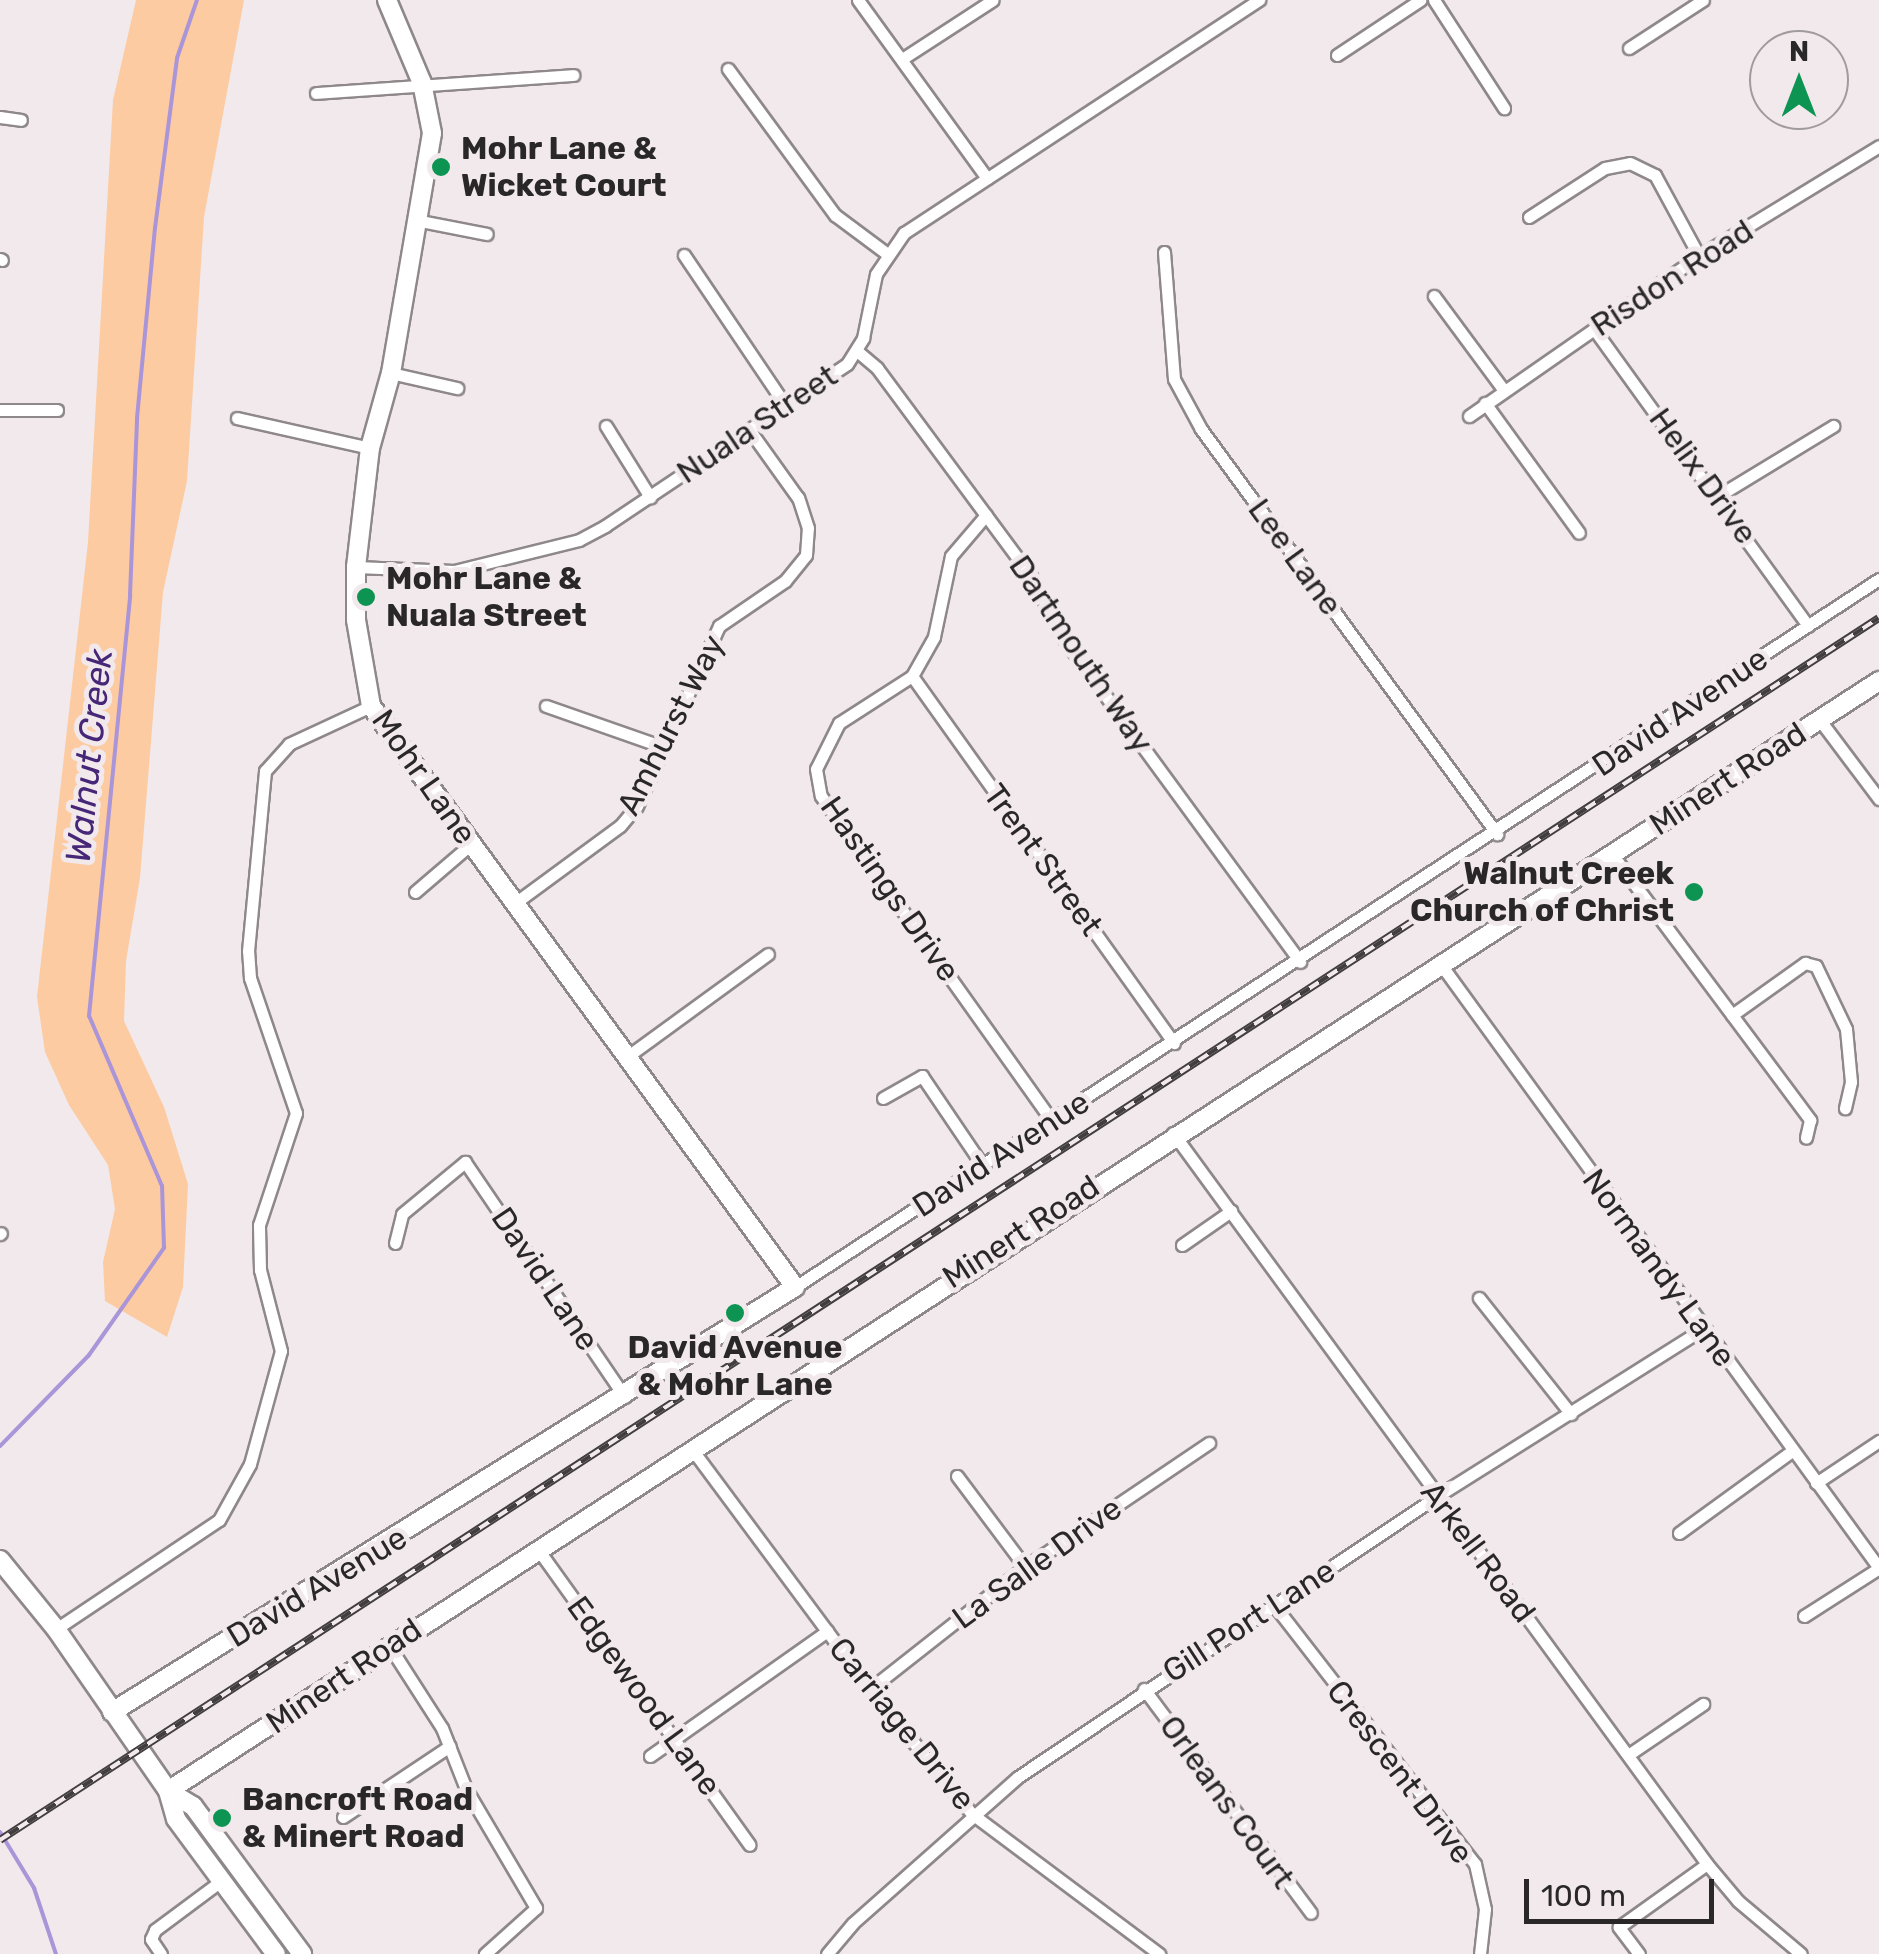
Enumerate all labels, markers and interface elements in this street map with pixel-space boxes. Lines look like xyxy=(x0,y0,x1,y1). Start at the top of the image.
north arrow xyxy=(1749,30,1849,130)
text: N xyxy=(1789,35,1809,68)
place label: Mohr Lane & Wicket Court xyxy=(461,130,666,205)
marker: Mohr Lane & Wicket Court xyxy=(430,156,452,178)
street label: Risdon Road xyxy=(1584,211,1760,345)
street label: Nuala Street xyxy=(670,356,844,492)
street label: Helix Drive xyxy=(1641,401,1765,551)
street label: Lee Lane xyxy=(1240,491,1350,623)
street label: Dartmouth Way xyxy=(1001,548,1161,760)
place label: Mohr Lane & Nuala Street xyxy=(386,560,587,635)
marker: Mohr Lane & Nuala Street xyxy=(355,586,377,608)
street label: Amhurst Way xyxy=(609,628,733,822)
street label: David Avenue xyxy=(1585,639,1775,785)
water label: Walnut Creek xyxy=(57,647,121,865)
street label: Mohr Lane xyxy=(363,702,485,852)
street label: Minert Road xyxy=(1643,714,1813,844)
street label: Trent Street xyxy=(975,777,1111,943)
street label: Hastings Drive xyxy=(812,789,968,989)
place label: Walnut Creek Church of Christ xyxy=(1409,855,1674,930)
marker: Walnut Creek Church of Christ xyxy=(1683,881,1705,903)
street label: David Avenue xyxy=(905,1082,1097,1226)
street label: Normandy Lane xyxy=(1574,1161,1744,1375)
street label: Minert Road xyxy=(936,1167,1106,1297)
street label: David Lane xyxy=(483,1200,607,1358)
marker: David Avenue & Mohr Lane xyxy=(724,1302,746,1324)
place label: David Avenue & Mohr Lane xyxy=(627,1329,843,1404)
street label: Arkell Road xyxy=(1413,1474,1543,1630)
street label: La Salle Drive xyxy=(945,1489,1129,1637)
street label: David Avenue xyxy=(220,1518,414,1656)
street label: Gill Port Lane xyxy=(1156,1551,1342,1691)
street label: Edgewood Lane xyxy=(559,1589,729,1803)
street label: Minert Road xyxy=(259,1610,429,1742)
street label: Carriage Drive xyxy=(821,1630,983,1818)
street label: Crescent Drive xyxy=(1319,1673,1481,1871)
street label: Orleans Court xyxy=(1151,1708,1303,1896)
place label: Bancroft Road & Minert Road xyxy=(242,1781,473,1856)
marker: Bancroft Road & Minert Road xyxy=(211,1807,233,1829)
scale bar xyxy=(1529,1859,1719,1921)
text: 100 m xyxy=(1541,1878,1626,1914)

